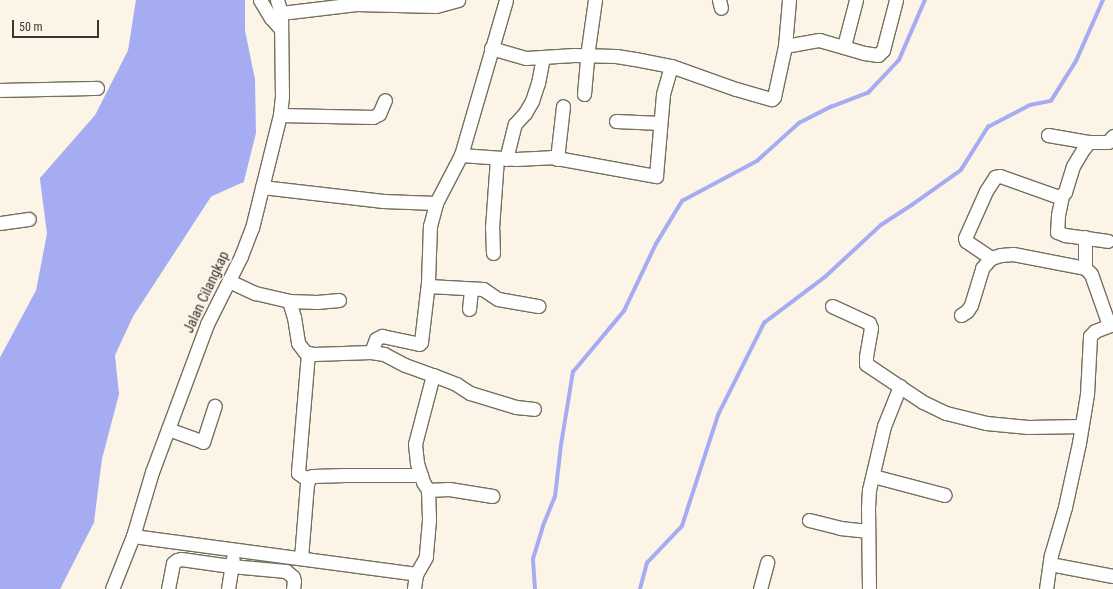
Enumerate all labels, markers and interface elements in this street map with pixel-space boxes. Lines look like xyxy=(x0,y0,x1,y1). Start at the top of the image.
scale bar xyxy=(14,12,101,38)
text: 50 m xyxy=(19,20,43,34)
street label: Jalan Cilangkap xyxy=(180,249,232,335)

